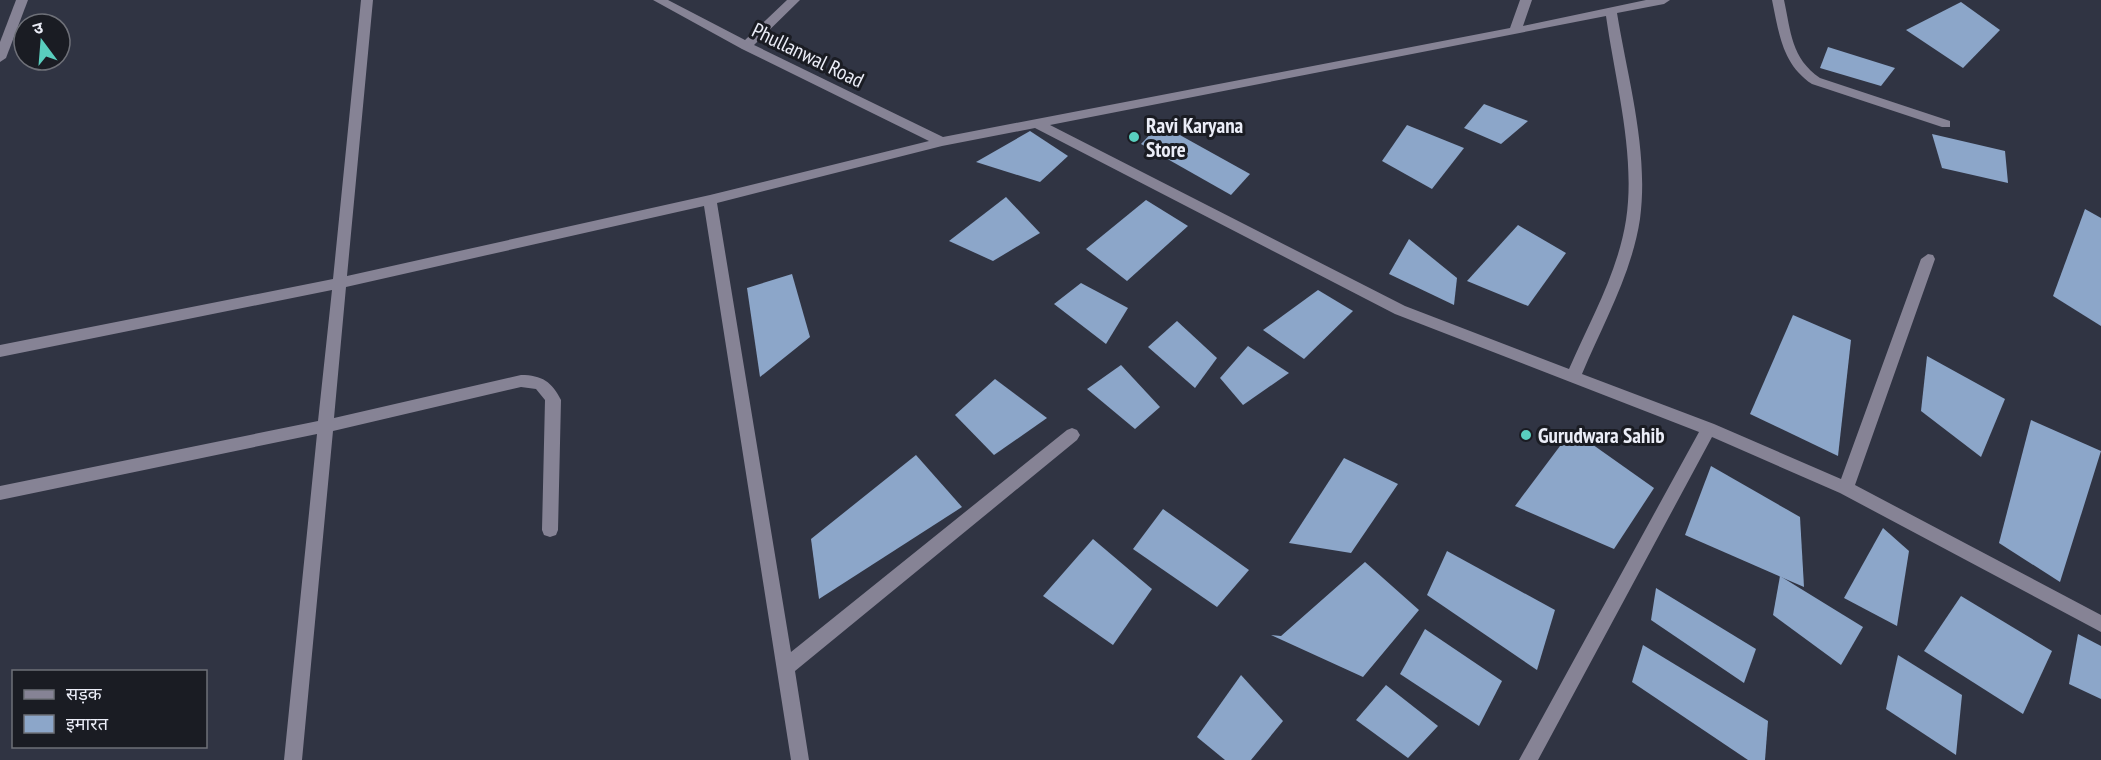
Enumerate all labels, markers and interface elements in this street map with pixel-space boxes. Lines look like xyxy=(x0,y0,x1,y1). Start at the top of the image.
north arrow xyxy=(12,12,72,72)
street label: Phullanwal Road xyxy=(748,16,868,94)
text: उ xyxy=(31,17,46,38)
place label: Ravi Karyana Store xyxy=(1146,112,1244,163)
marker: Ravi Karyana Store xyxy=(1127,130,1141,144)
place label: Gurudwara Sahib xyxy=(1538,422,1664,449)
marker: Gurudwara Sahib xyxy=(1519,428,1533,442)
legend xyxy=(12,670,207,748)
text: सड़क xyxy=(66,682,103,705)
text: इमारत xyxy=(66,712,109,735)

